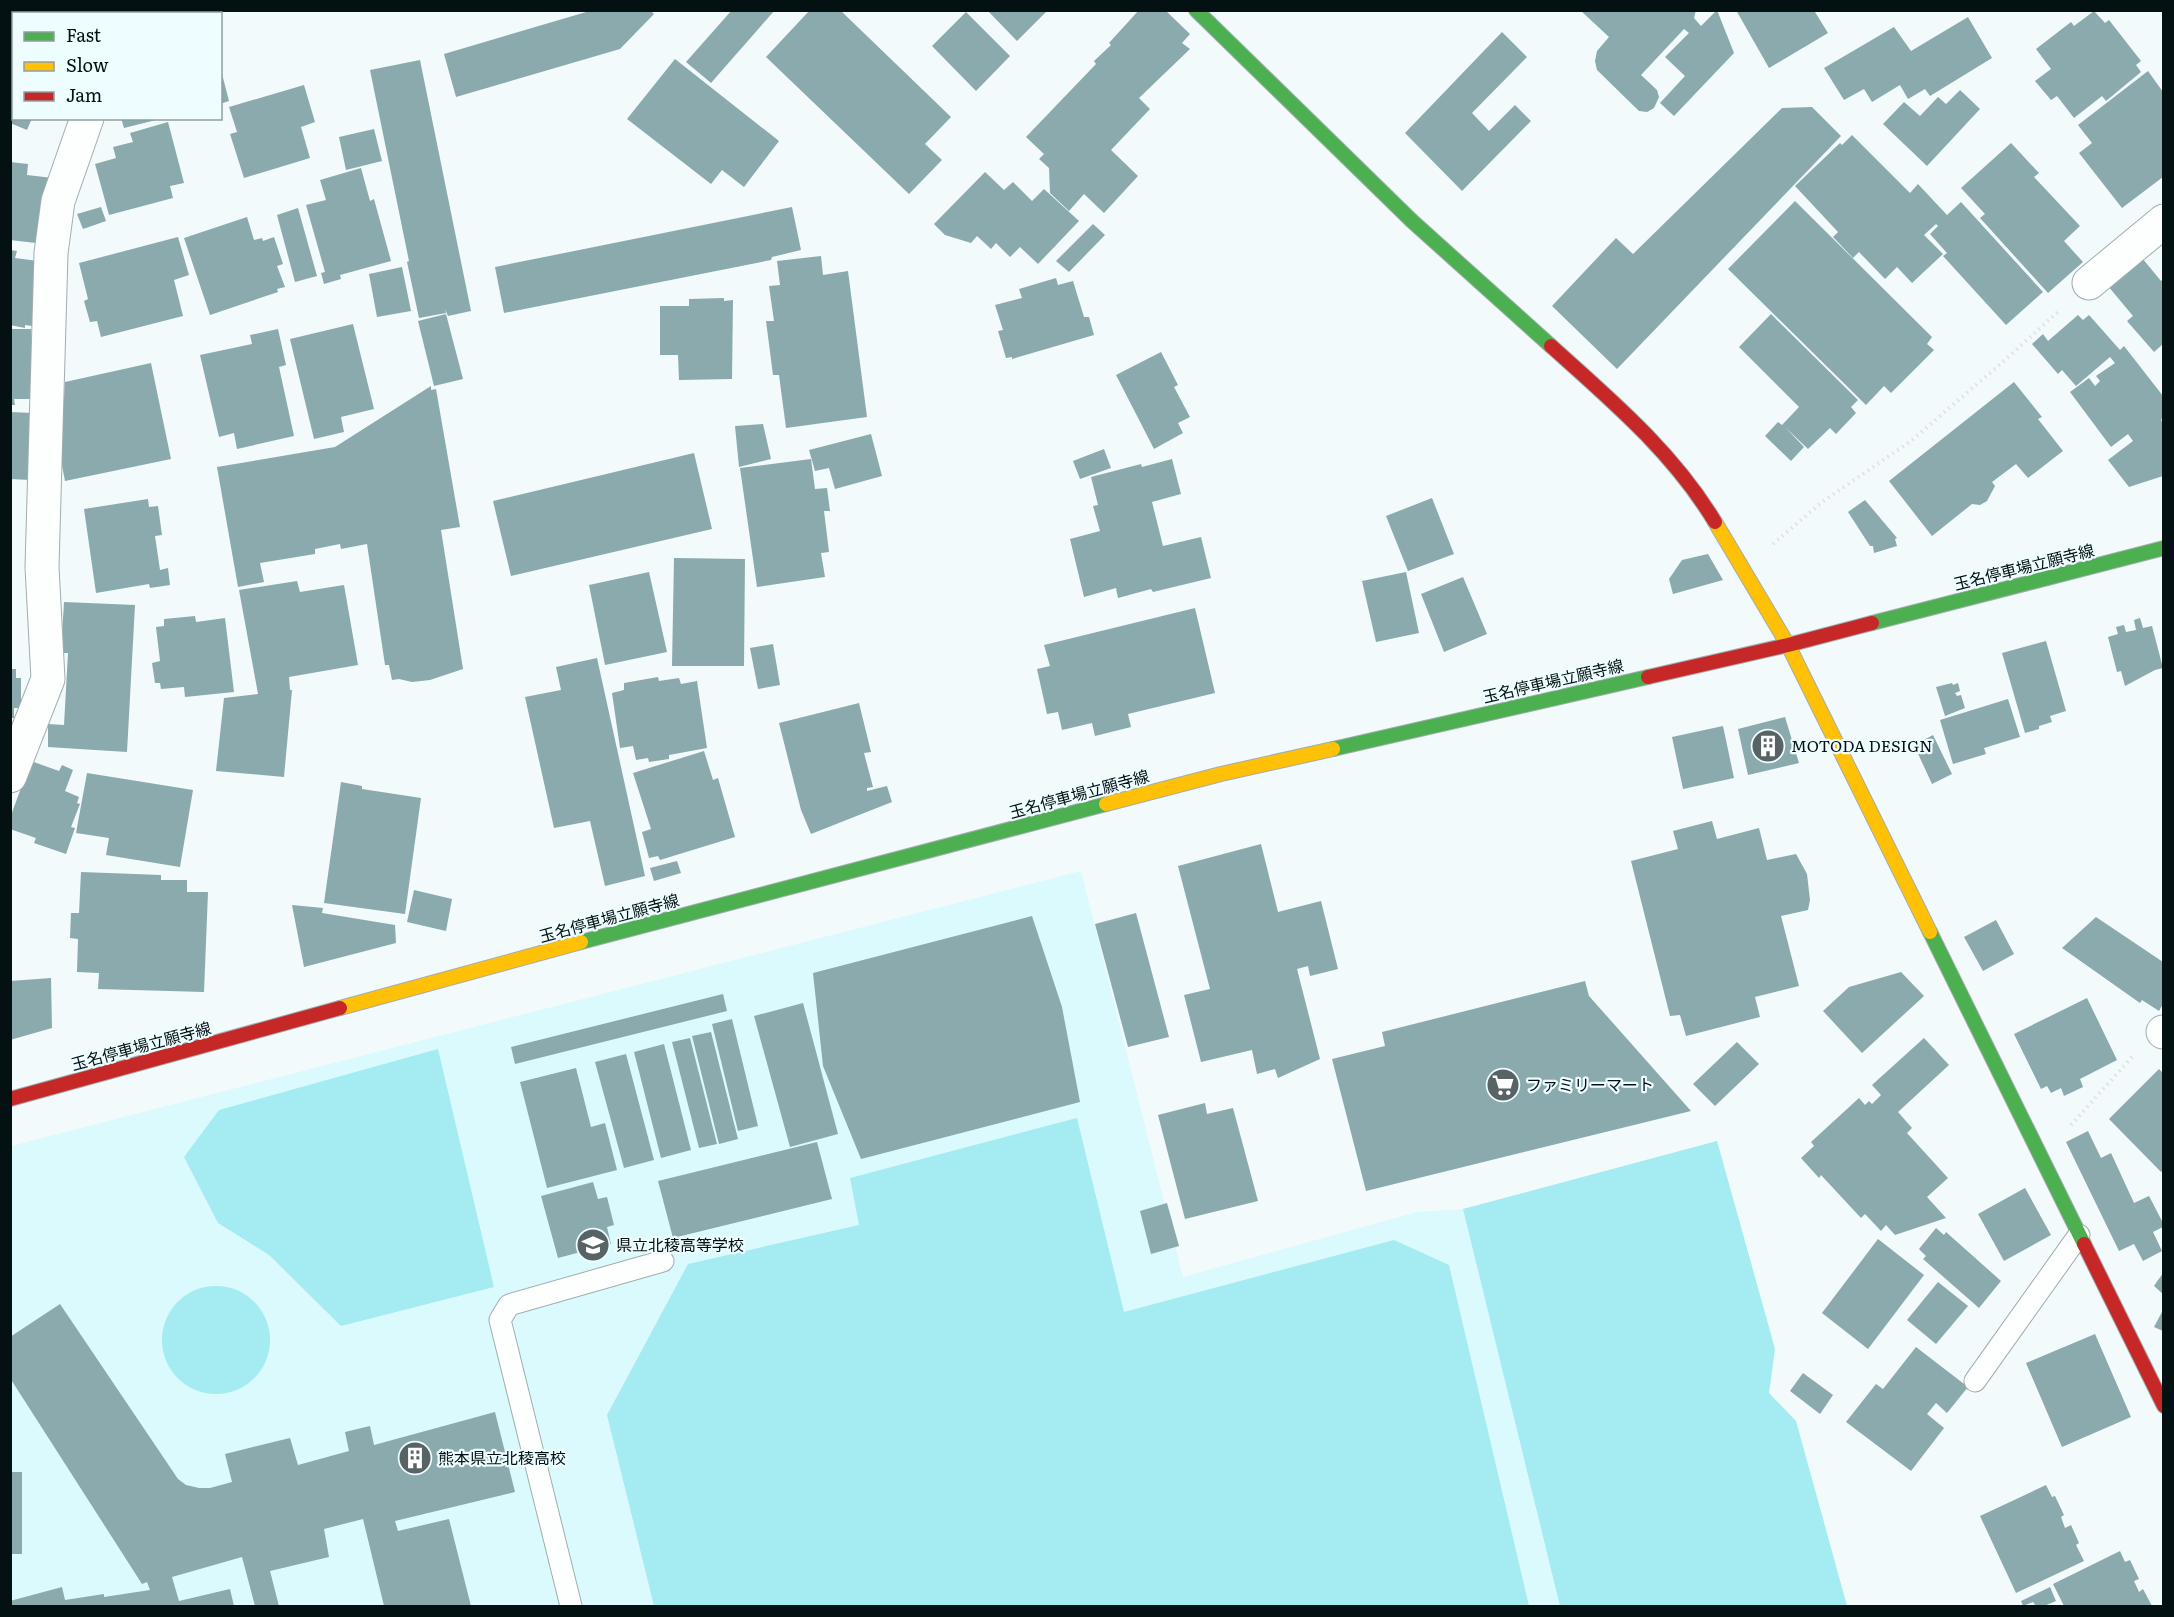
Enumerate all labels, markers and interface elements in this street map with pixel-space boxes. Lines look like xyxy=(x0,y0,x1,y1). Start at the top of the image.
legend xyxy=(12,12,222,120)
text: Fast xyxy=(66,21,102,48)
text: Slow xyxy=(66,51,109,78)
text: Jam xyxy=(66,81,102,108)
street label: 玉名停車場立願寺線 xyxy=(1951,537,2097,595)
street label: 玉名停車場立願寺線 xyxy=(1480,652,1626,708)
building icon: MOTODA DESIGN xyxy=(1750,728,1786,764)
place label: MOTODA DESIGN xyxy=(1791,733,1933,757)
street label: 玉名停車場立願寺線 xyxy=(1006,763,1151,823)
street label: 玉名停車場立願寺線 xyxy=(536,887,681,947)
street label: 玉名停車場立願寺線 xyxy=(68,1015,213,1075)
supermarket icon: ファミリーマート xyxy=(1485,1067,1521,1103)
place label: ファミリーマート xyxy=(1526,1072,1654,1096)
school or university icon: 県立北稜高等学校 xyxy=(575,1227,611,1263)
place label: 県立北稜高等学校 xyxy=(616,1232,744,1256)
building icon: 熊本県立北稜高校 xyxy=(397,1440,433,1476)
place label: 熊本県立北稜高校 xyxy=(438,1445,566,1469)

